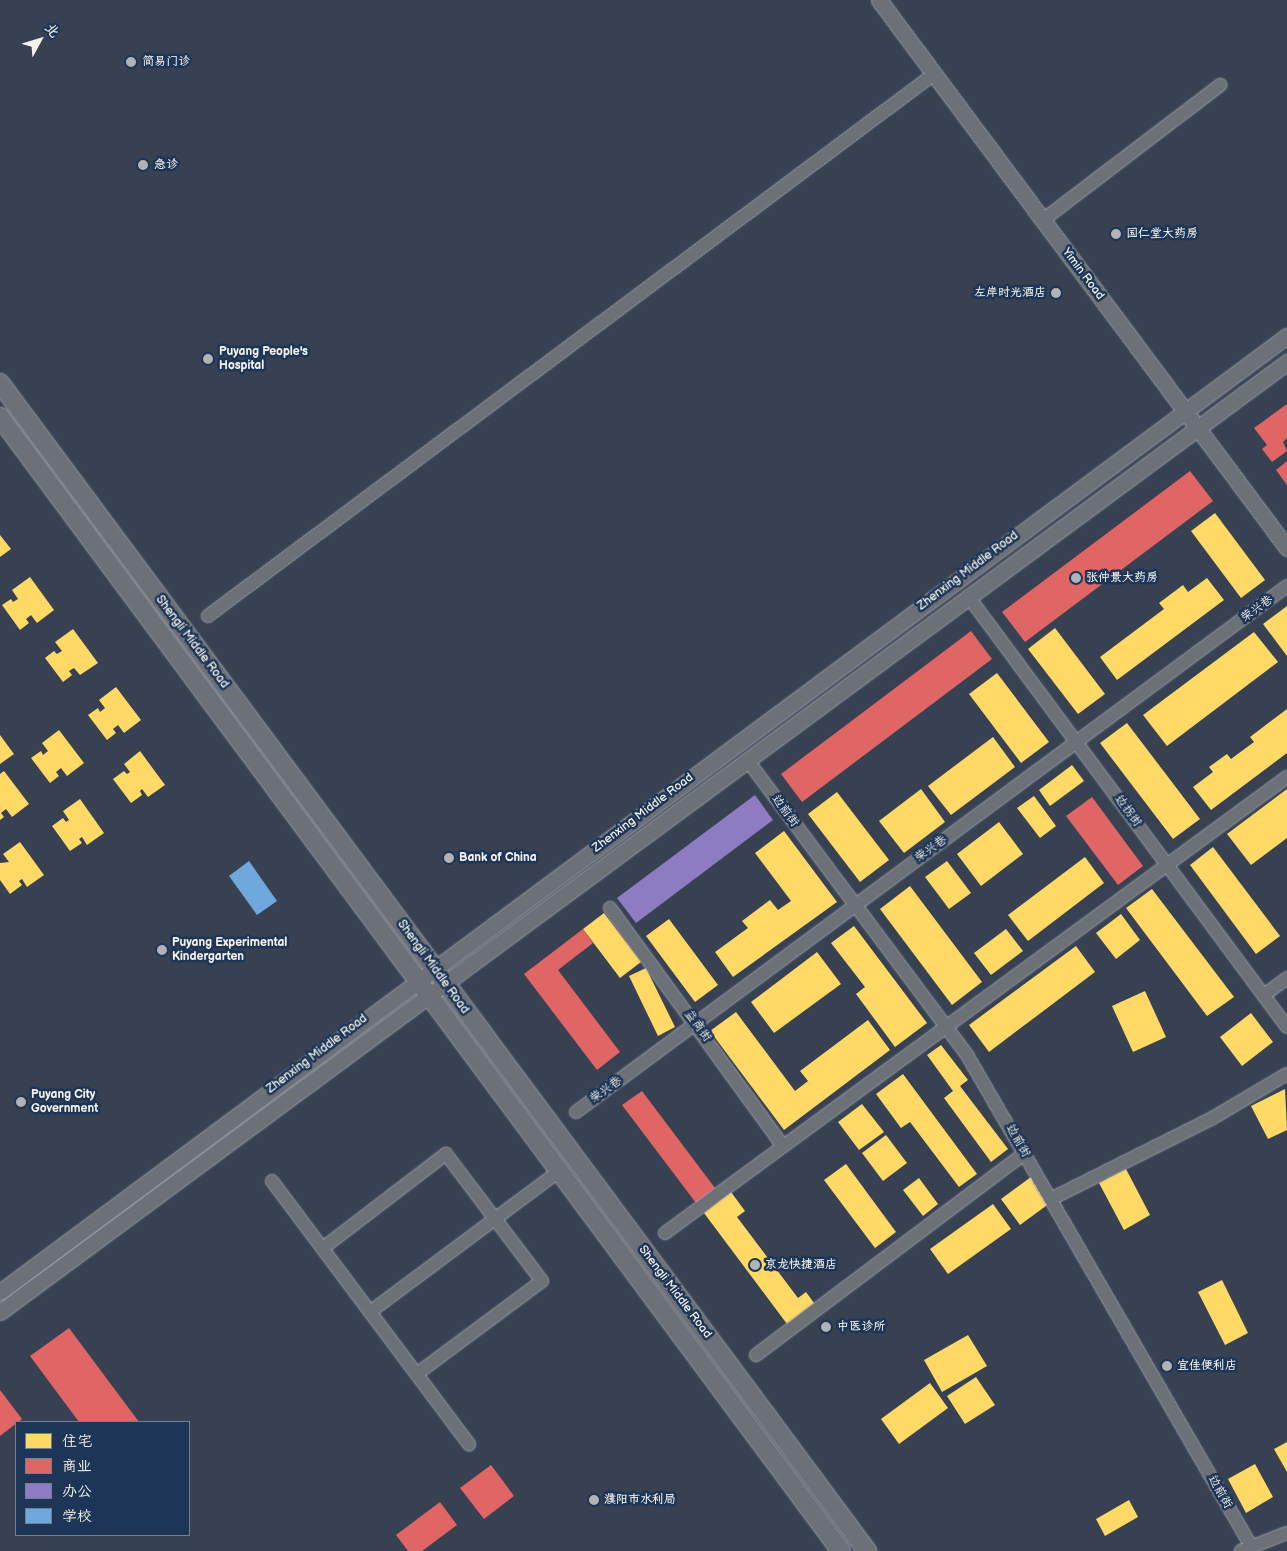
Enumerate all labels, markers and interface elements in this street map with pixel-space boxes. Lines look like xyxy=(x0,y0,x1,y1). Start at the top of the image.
north arrow xyxy=(15,15,65,65)
text: 北 xyxy=(41,19,63,41)
marker: 简易门诊 xyxy=(124,55,138,69)
place label: 简易门诊 xyxy=(142,55,190,69)
marker: 急诊 xyxy=(136,158,150,172)
place label: 急诊 xyxy=(154,158,178,172)
place label: 国仁堂大药房 xyxy=(1126,227,1198,241)
marker: 国仁堂大药房 xyxy=(1110,228,1122,240)
street label: Yimin Road xyxy=(1059,245,1107,303)
place label: 左岸时光酒店 xyxy=(974,286,1046,300)
marker: 左岸时光酒店 xyxy=(1050,287,1062,299)
place label: Puyang People's Hospital xyxy=(219,345,308,373)
marker: Puyang People's Hospital xyxy=(201,352,215,366)
street label: Zhenxing Middle Road xyxy=(915,529,1021,613)
place label: 张仲景大药房 xyxy=(1086,571,1158,585)
marker: 张仲景大药房 xyxy=(1070,572,1082,584)
street label: Shengli Middle Road xyxy=(152,593,232,691)
street label: 荣兴巷 xyxy=(1238,593,1276,625)
street label: Zhenxing Middle Road xyxy=(590,771,696,855)
street label: 边前街 xyxy=(768,792,802,830)
street label: 边拐街 xyxy=(1111,792,1145,830)
street label: 荣兴巷 xyxy=(912,833,950,865)
place label: Bank of China xyxy=(459,851,537,865)
marker: Bank of China xyxy=(443,852,455,864)
street label: Shengli Middle Road xyxy=(394,917,472,1017)
place label: Puyang Experimental Kindergarten xyxy=(172,936,287,964)
marker: Puyang Experimental Kindergarten xyxy=(156,944,168,956)
street label: 益商街 xyxy=(682,1007,714,1045)
street label: Zhenxing Middle Road xyxy=(264,1012,370,1096)
street label: 荣兴巷 xyxy=(587,1074,625,1106)
place label: Puyang City Government xyxy=(31,1088,98,1116)
marker: Puyang City Government xyxy=(15,1096,27,1108)
street label: 边前街 xyxy=(1003,1122,1033,1160)
street label: Shengli Middle Road xyxy=(635,1243,715,1341)
place label: 京龙快捷酒店 xyxy=(765,1258,837,1272)
marker: 京龙快捷酒店 xyxy=(749,1259,761,1271)
marker: 中医诊所 xyxy=(819,1320,833,1334)
place label: 中医诊所 xyxy=(837,1320,885,1334)
place label: 宜佳便利店 xyxy=(1177,1359,1237,1373)
marker: 宜佳便利店 xyxy=(1161,1360,1173,1372)
legend xyxy=(15,1421,190,1536)
text: 住宅 xyxy=(62,1432,92,1451)
text: 商业 xyxy=(62,1457,92,1476)
street label: 边前街 xyxy=(1205,1473,1235,1511)
text: 办公 xyxy=(62,1482,92,1501)
place label: 濮阳市水利局 xyxy=(604,1493,676,1507)
marker: 濮阳市水利局 xyxy=(588,1494,600,1506)
text: 学校 xyxy=(62,1507,92,1526)

